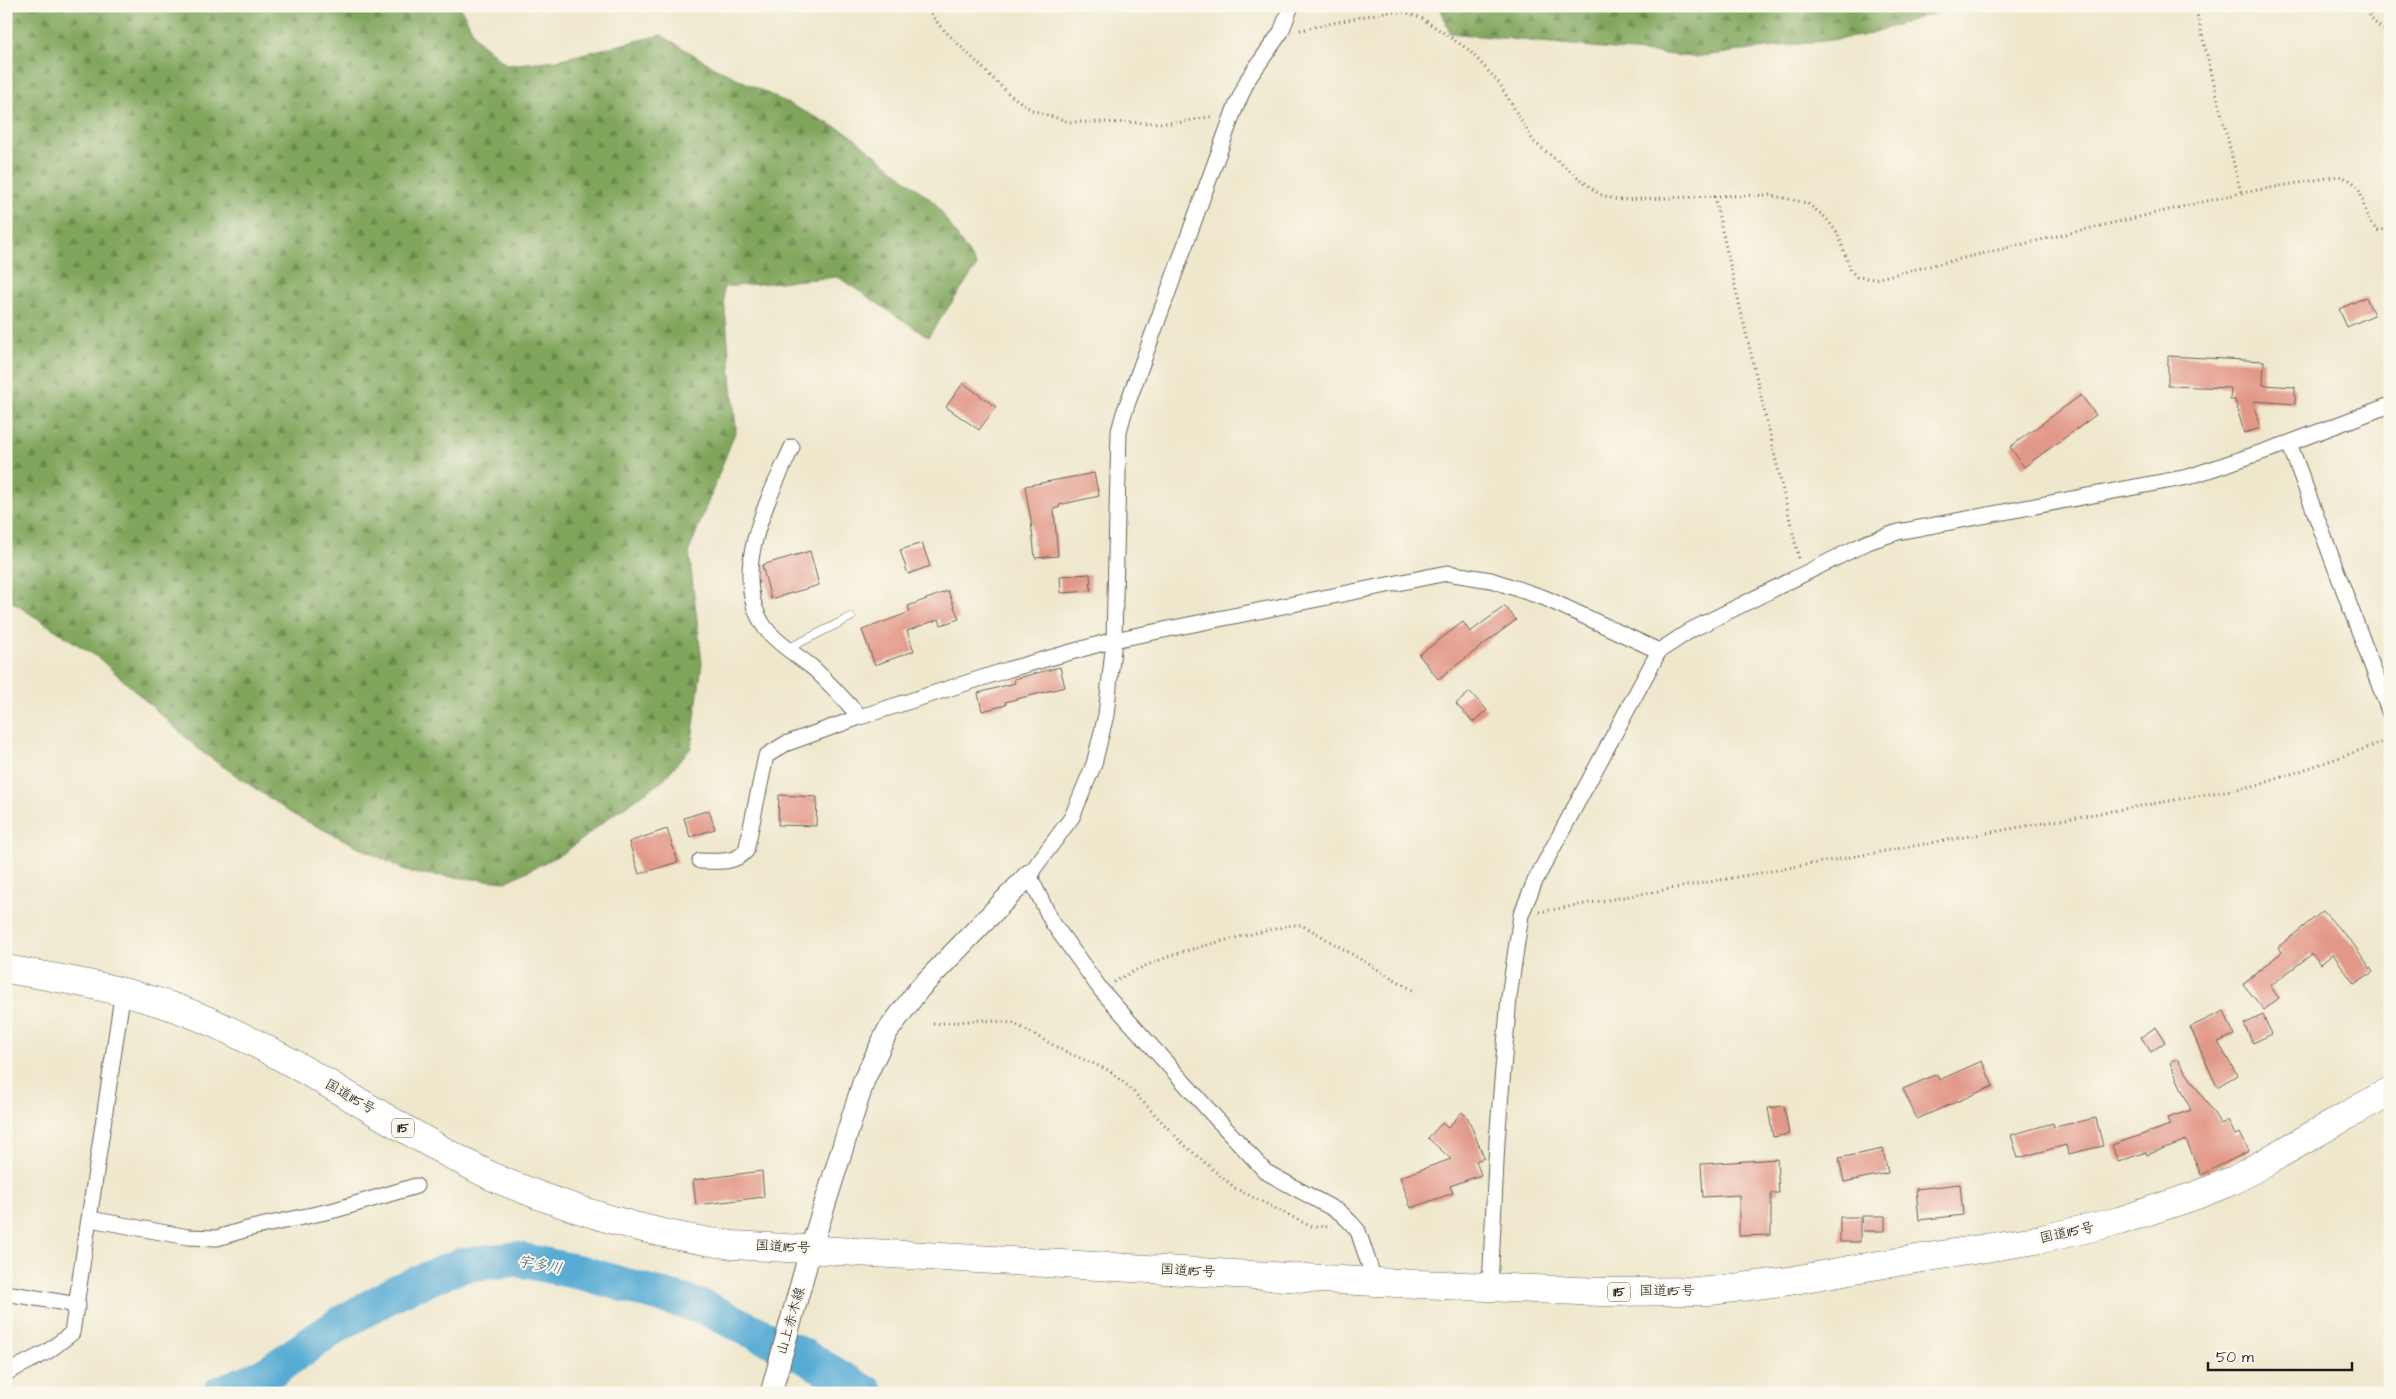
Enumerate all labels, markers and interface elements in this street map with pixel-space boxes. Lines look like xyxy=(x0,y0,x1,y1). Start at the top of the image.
street label: 国道115号 xyxy=(321,1074,379,1120)
road number: 115 xyxy=(392,1118,414,1138)
street label: 国道115号 xyxy=(2038,1217,2096,1249)
street label: 国道115号 xyxy=(755,1236,811,1258)
water label: 宇多川 xyxy=(516,1251,564,1279)
street label: 国道115号 xyxy=(1160,1260,1216,1282)
street label: 国道115号 xyxy=(1639,1281,1695,1301)
road number: 115 xyxy=(1608,1282,1630,1301)
street label: 山上赤木線 xyxy=(772,1285,810,1357)
scale bar xyxy=(2208,1339,2352,1371)
text: 50 m xyxy=(2216,1347,2254,1368)

